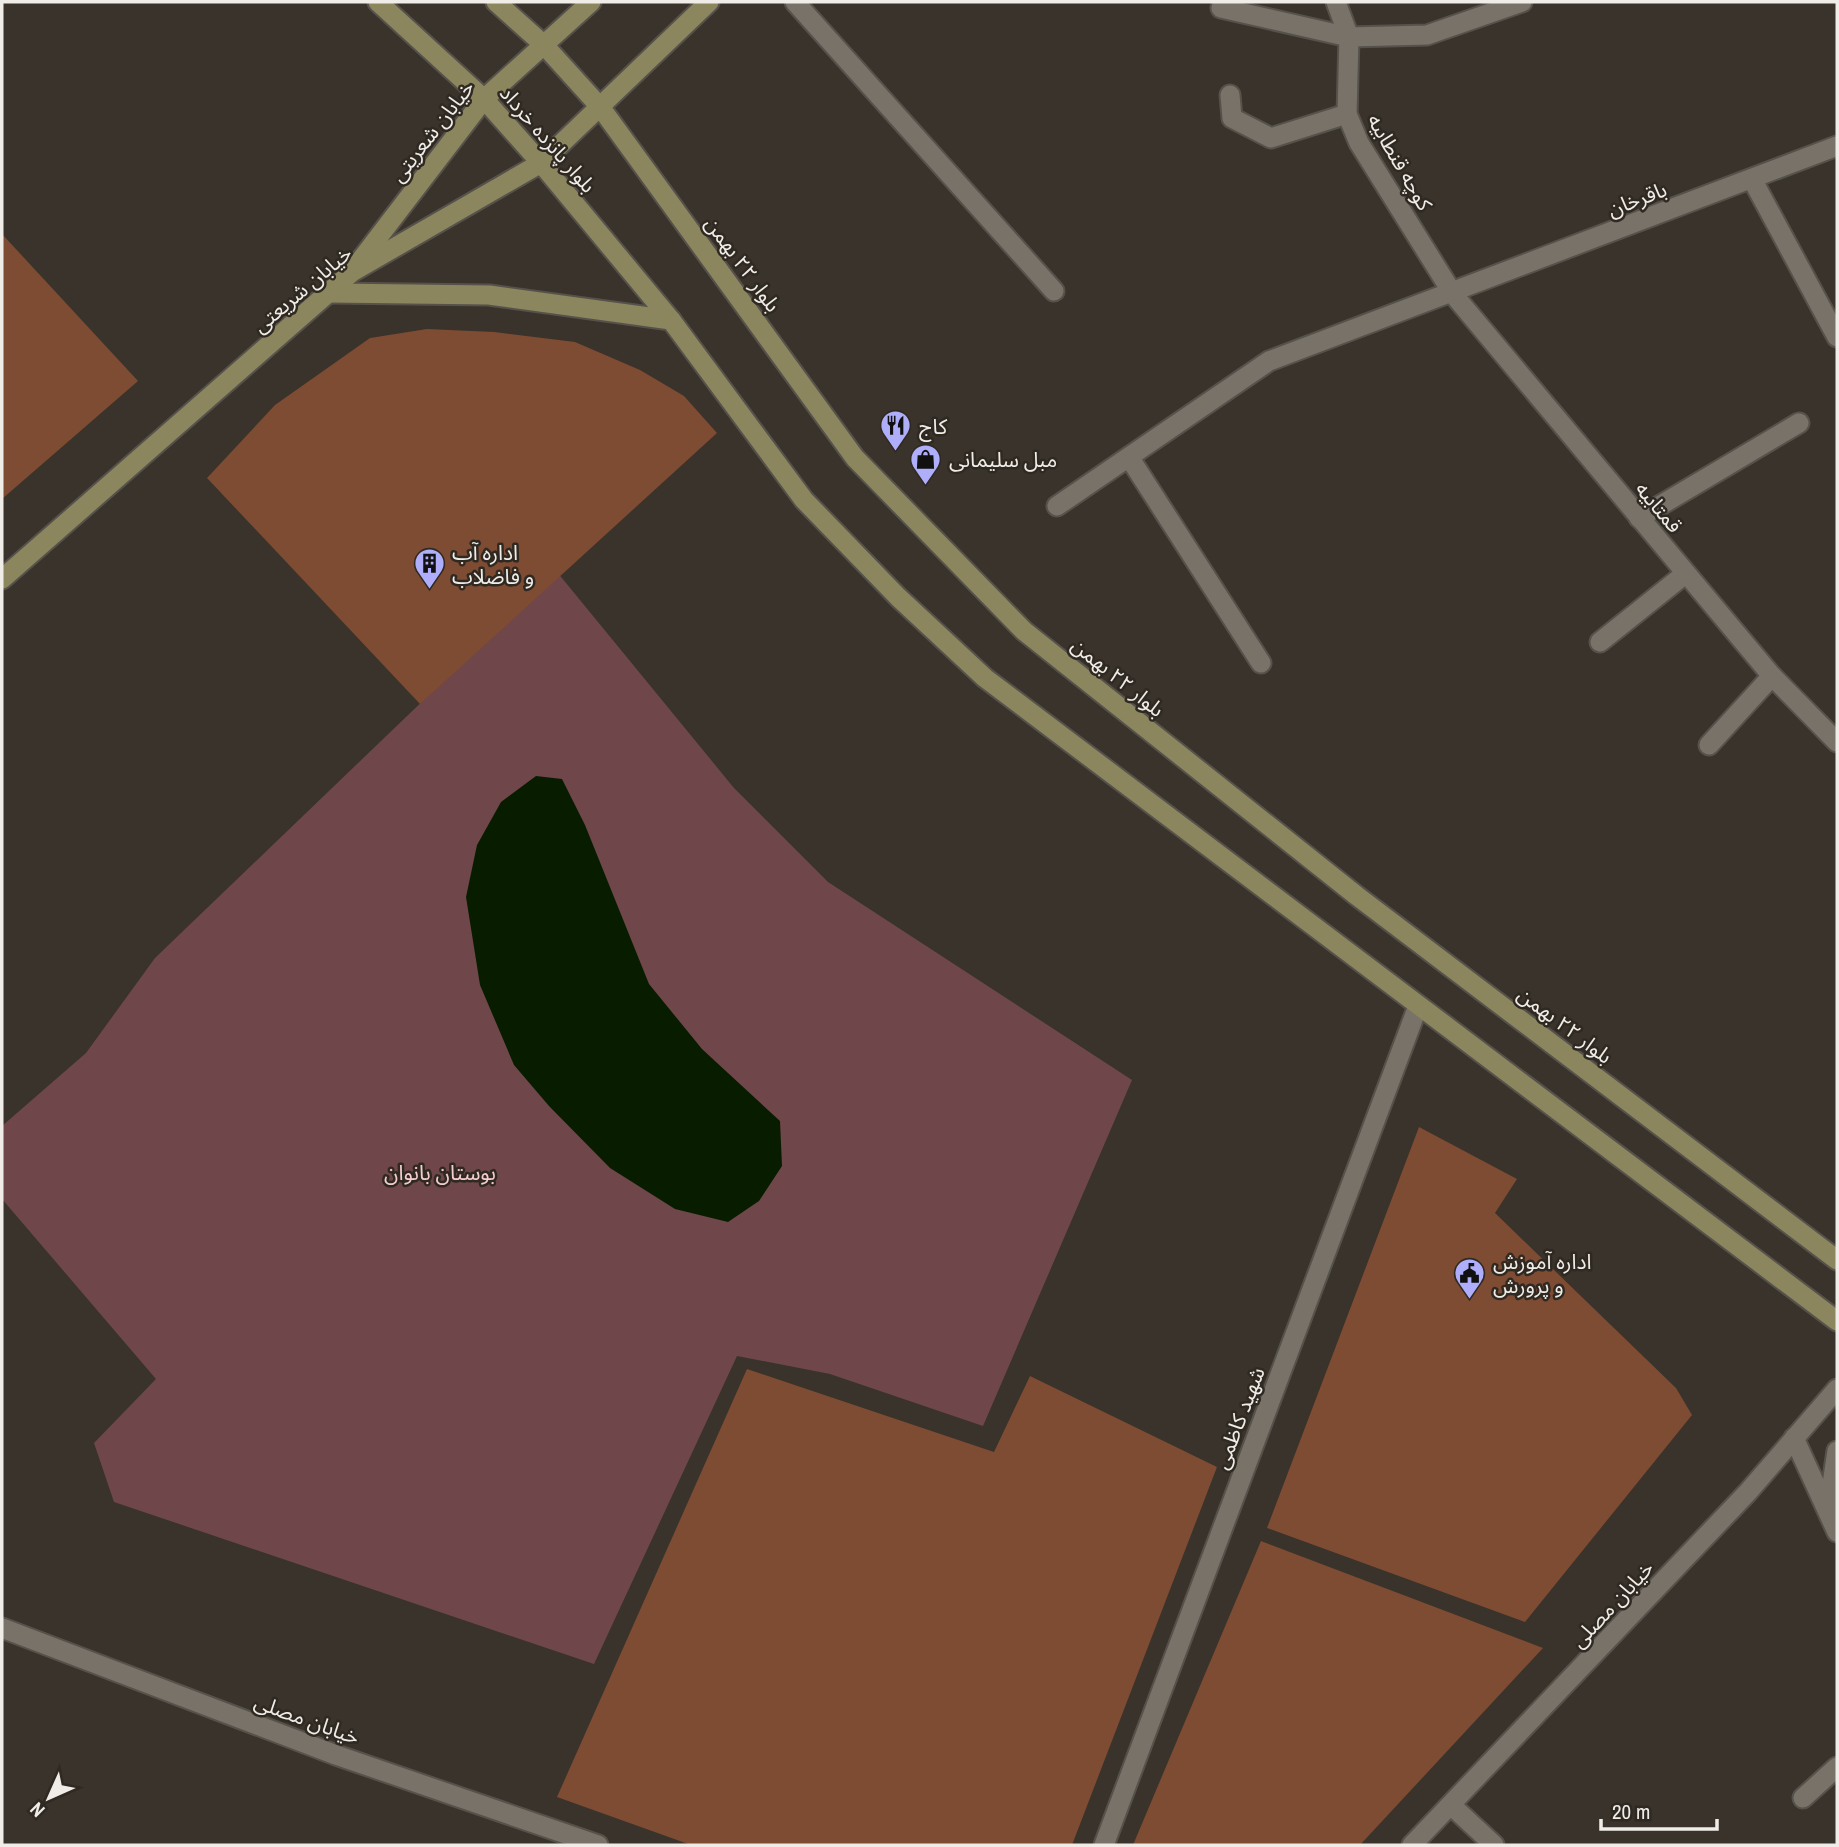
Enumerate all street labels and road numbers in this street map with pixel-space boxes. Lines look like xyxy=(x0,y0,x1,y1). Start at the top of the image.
street label: خیابان شعریتی xyxy=(383,74,481,188)
street label: بلوار پانزده خرداد xyxy=(493,79,603,199)
street label: کوچه قنطابیه xyxy=(1361,108,1440,216)
street label: باقرخان xyxy=(1603,174,1671,224)
street label: بلوار ۲۲ بهمن xyxy=(698,210,788,318)
street label: خیابان شریعتی xyxy=(246,239,358,339)
street label: قمتابیه xyxy=(1629,475,1689,539)
street label: بلوار ۲۲ بهمن xyxy=(1065,631,1171,723)
street label: بلوار ۲۲ بهمن xyxy=(1512,980,1618,1070)
street label: شهید کاظمی xyxy=(1206,1363,1272,1473)
street label: خیابان مصلی xyxy=(1564,1554,1660,1654)
street label: خیابان مصلی xyxy=(250,1687,364,1751)

